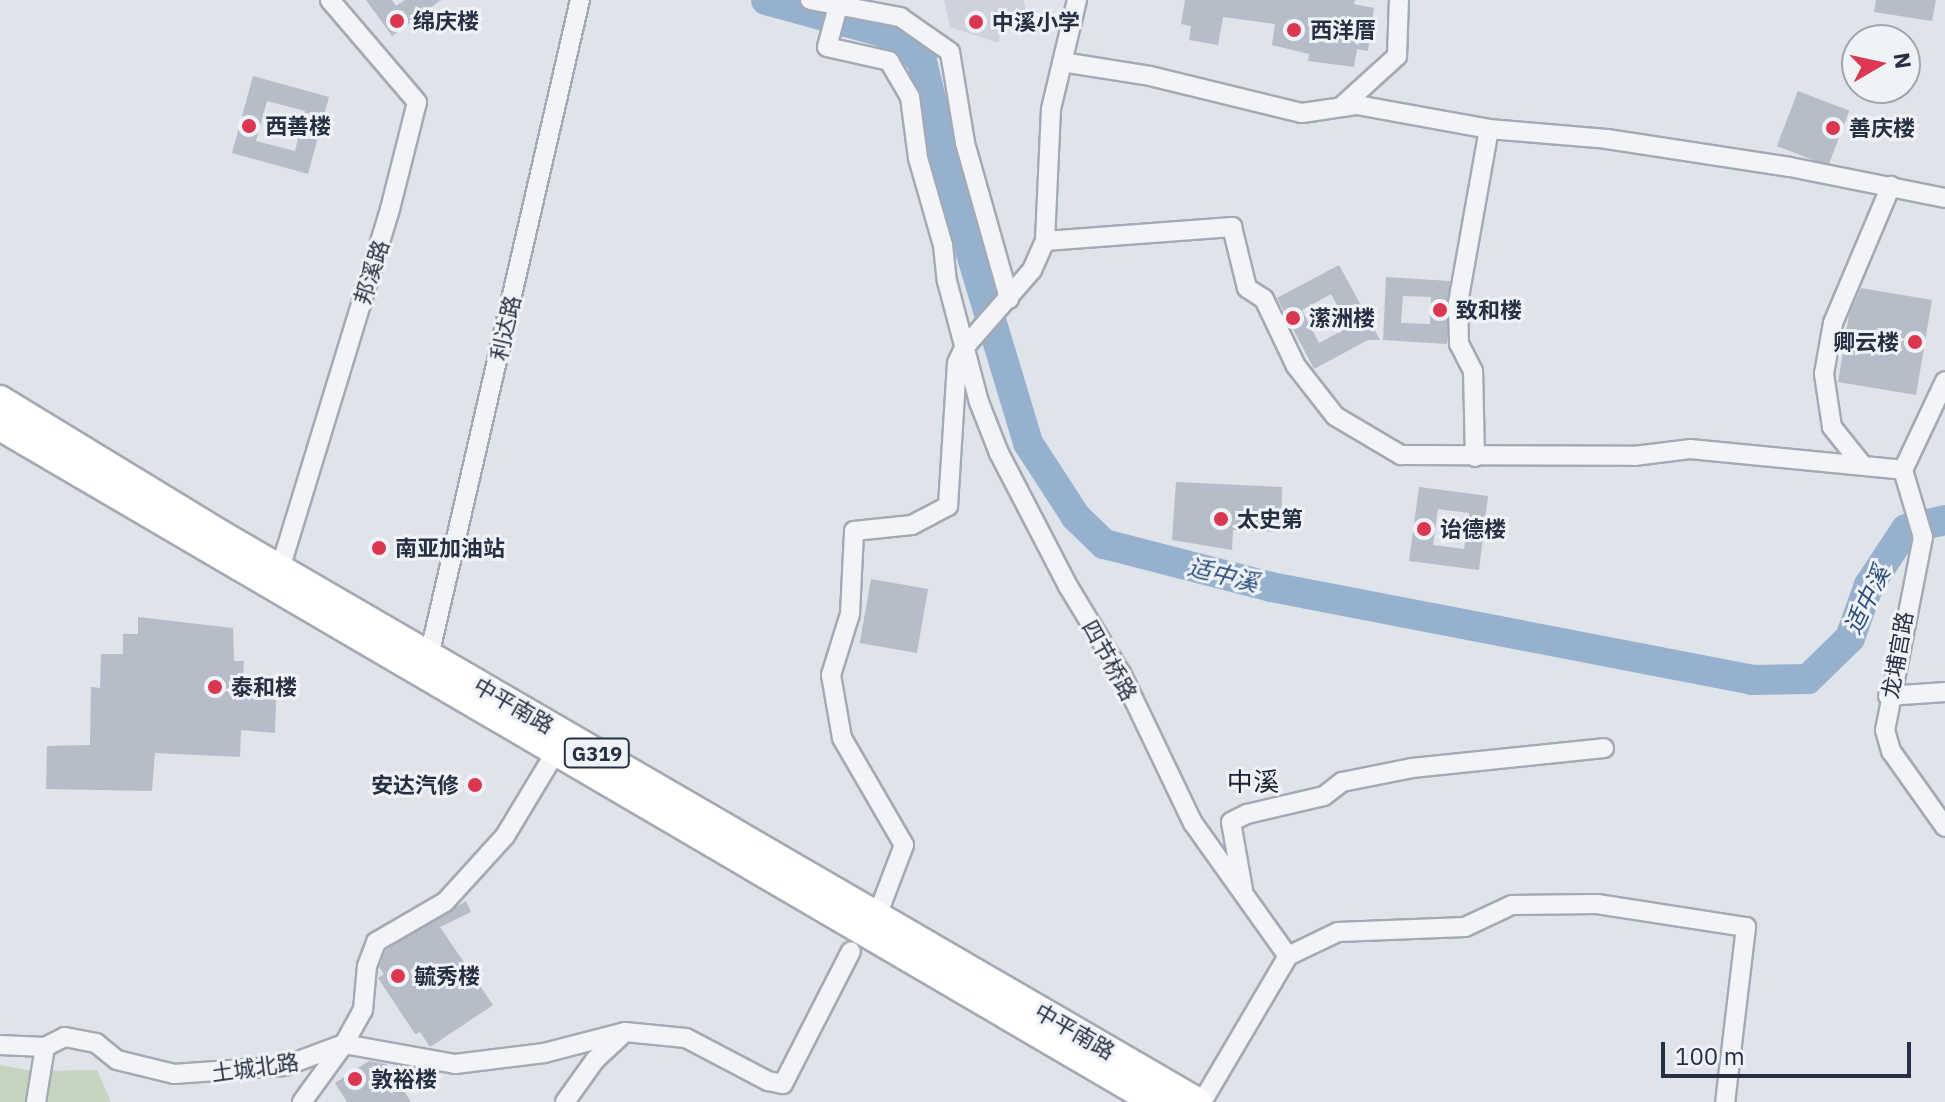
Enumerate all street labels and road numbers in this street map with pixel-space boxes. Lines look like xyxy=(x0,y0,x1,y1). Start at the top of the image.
street label: 邦溪路 xyxy=(348,237,394,307)
street label: 利达路 xyxy=(485,293,525,363)
street label: 龙埔宫路 xyxy=(1876,609,1918,701)
street label: 四节桥路 xyxy=(1077,615,1143,705)
street label: 中平南路 xyxy=(469,672,559,738)
road number: G319 xyxy=(563,737,631,769)
street label: 中平南路 xyxy=(1030,998,1120,1064)
street label: 土城北路 xyxy=(210,1048,300,1086)

